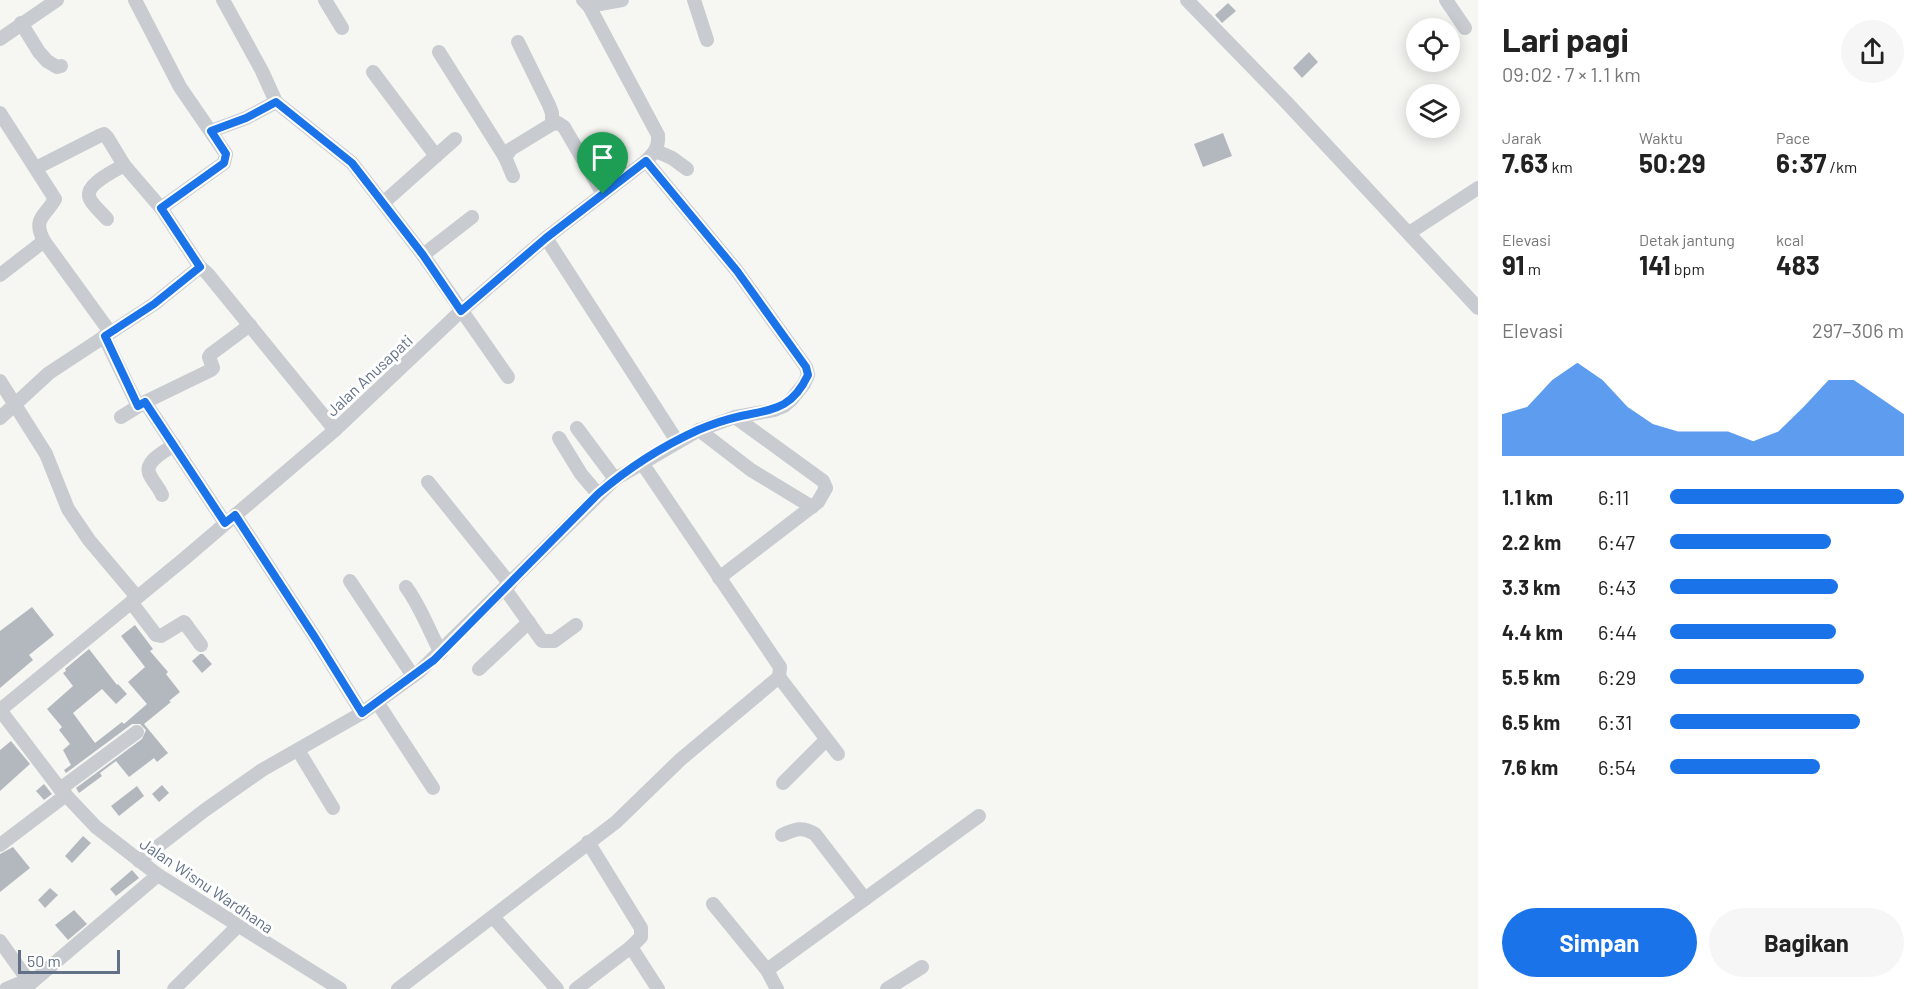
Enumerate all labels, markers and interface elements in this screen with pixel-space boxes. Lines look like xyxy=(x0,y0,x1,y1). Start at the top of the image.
map controls xyxy=(1406,18,1460,138)
button: locate xyxy=(1406,18,1460,72)
text: Lari pagi xyxy=(1502,19,1629,59)
button: share xyxy=(1841,20,1904,83)
text: 09:02 · 7 × 1.1 km xyxy=(1502,62,1641,86)
button: layers xyxy=(1406,84,1460,138)
text: Jarak xyxy=(1502,128,1541,147)
text: Waktu xyxy=(1639,128,1683,147)
text: Pace xyxy=(1776,128,1810,147)
pin xyxy=(577,132,628,194)
icon: arrive xyxy=(586,141,619,174)
text: 7.63 xyxy=(1502,147,1548,178)
text: 50:29 xyxy=(1639,147,1706,178)
text: 6:37 xyxy=(1776,147,1826,178)
text: km xyxy=(1548,157,1573,176)
text: /km xyxy=(1826,157,1857,176)
text: Elevasi xyxy=(1502,230,1551,249)
text: Detak jantung xyxy=(1639,230,1735,249)
text: kcal xyxy=(1776,230,1804,249)
text: 91 xyxy=(1502,249,1525,280)
text: 141 xyxy=(1639,249,1671,280)
text: 483 xyxy=(1776,249,1820,280)
text: m xyxy=(1525,259,1541,278)
text: bpm xyxy=(1671,259,1705,278)
text: Elevasi xyxy=(1502,318,1563,342)
text: 297–306 m xyxy=(1812,318,1904,342)
street label: Jalan Anusapati xyxy=(322,330,416,420)
text: 1.1 km xyxy=(1502,485,1553,509)
text: 6:11 xyxy=(1598,485,1629,509)
text: 2.2 km xyxy=(1502,530,1561,554)
text: 6:47 xyxy=(1598,530,1635,554)
text: 3.3 km xyxy=(1502,575,1560,599)
text: 6:43 xyxy=(1598,575,1636,599)
text: 4.4 km xyxy=(1502,620,1563,644)
text: 6:44 xyxy=(1598,620,1637,644)
text: 5.5 km xyxy=(1502,665,1560,689)
text: 6:29 xyxy=(1598,665,1636,689)
text: 6.5 km xyxy=(1502,710,1560,734)
text: 6:31 xyxy=(1598,710,1632,734)
text: 7.6 km xyxy=(1502,755,1558,779)
text: 6:54 xyxy=(1598,755,1636,779)
street label: Jalan Wisnu Wardhana xyxy=(137,833,277,937)
button: Simpan xyxy=(1502,908,1697,977)
button: Bagikan xyxy=(1709,908,1904,977)
scale bar xyxy=(18,947,120,974)
text: 50 m xyxy=(27,951,61,970)

